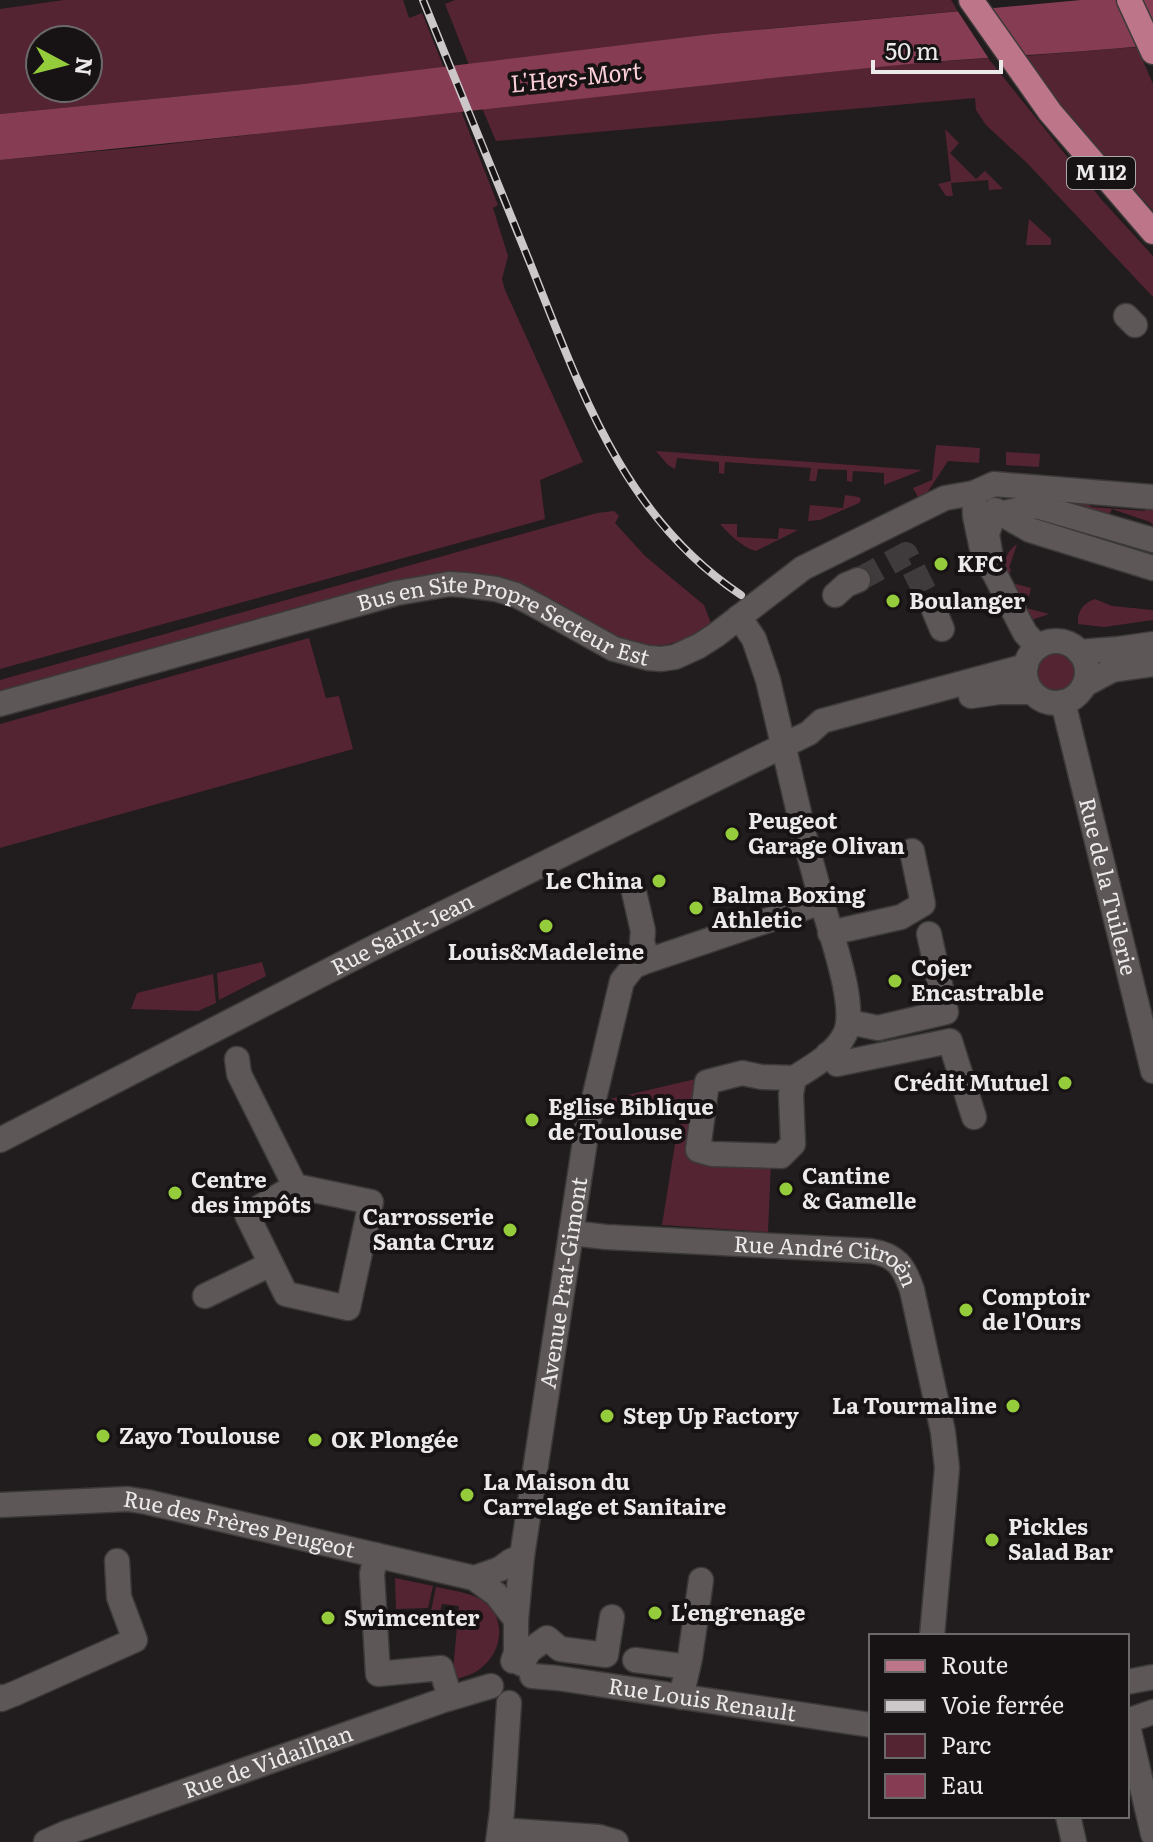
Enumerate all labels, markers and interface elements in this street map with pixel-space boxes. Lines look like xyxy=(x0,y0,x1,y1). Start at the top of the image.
north arrow xyxy=(24,24,104,104)
scale bar xyxy=(873,24,1001,74)
text: 50 m xyxy=(885,32,939,67)
water label: L'Hers-Mort xyxy=(508,51,644,100)
text: N xyxy=(68,55,103,78)
road number: M 112 xyxy=(1067,157,1135,189)
place label: KFC xyxy=(957,546,1004,579)
marker: KFC xyxy=(932,555,950,573)
street label: Bus en Site Propre Secteur Est xyxy=(352,566,653,673)
place label: Boulanger xyxy=(909,583,1025,616)
marker: Boulanger xyxy=(884,592,902,610)
street label: Rue de la Tuilerie xyxy=(1072,794,1147,979)
place label: Peugeot Garage Olivan xyxy=(748,803,905,861)
marker: Peugeot Garage Olivan xyxy=(723,825,741,843)
place label: Le China xyxy=(545,863,643,896)
marker: Le China xyxy=(650,872,668,890)
place label: Balma Boxing Athletic xyxy=(712,877,866,935)
street label: Rue Saint-Jean xyxy=(324,883,479,982)
marker: Balma Boxing Athletic xyxy=(687,899,705,917)
marker: Louis&Madeleine xyxy=(537,917,555,935)
place label: Louis&Madeleine xyxy=(448,934,644,967)
place label: Cojer Encastrable xyxy=(911,950,1044,1008)
marker: Cojer Encastrable xyxy=(886,972,904,990)
place label: Crédit Mutuel xyxy=(894,1065,1049,1098)
marker: Crédit Mutuel xyxy=(1056,1074,1074,1092)
place label: Eglise Biblique de Toulouse xyxy=(548,1089,714,1147)
marker: Eglise Biblique de Toulouse xyxy=(523,1111,541,1129)
place label: Cantine & Gamelle xyxy=(802,1158,917,1216)
place label: Centre des impôts xyxy=(191,1162,311,1220)
street label: Avenue Prat-Gimont xyxy=(530,1174,594,1391)
marker: Cantine & Gamelle xyxy=(777,1180,795,1198)
marker: Centre des impôts xyxy=(166,1184,184,1202)
place label: Carrosserie Santa Cruz xyxy=(362,1199,494,1257)
marker: Carrosserie Santa Cruz xyxy=(501,1221,519,1239)
street label: Rue André Citroën xyxy=(733,1226,927,1292)
place label: Comptoir de l'Ours xyxy=(982,1279,1090,1337)
marker: Comptoir de l'Ours xyxy=(957,1301,975,1319)
place label: La Tourmaline xyxy=(832,1388,997,1421)
marker: La Tourmaline xyxy=(1004,1397,1022,1415)
place label: Step Up Factory xyxy=(623,1398,799,1431)
marker: Step Up Factory xyxy=(598,1407,616,1425)
place label: Zayo Toulouse xyxy=(119,1418,280,1451)
place label: OK Plongée xyxy=(331,1422,458,1455)
marker: Zayo Toulouse xyxy=(94,1427,112,1445)
marker: OK Plongée xyxy=(306,1431,324,1449)
place label: La Maison du Carrelage et Sanitaire xyxy=(483,1464,726,1522)
street label: Rue des Frères Peugeot xyxy=(121,1481,359,1565)
marker: La Maison du Carrelage et Sanitaire xyxy=(458,1486,476,1504)
place label: Pickles Salad Bar xyxy=(1008,1509,1113,1567)
marker: Pickles Salad Bar xyxy=(983,1531,1001,1549)
place label: L'engrenage xyxy=(671,1595,805,1628)
place label: Swimcenter xyxy=(344,1600,479,1633)
marker: L'engrenage xyxy=(646,1604,664,1622)
marker: Swimcenter xyxy=(319,1609,337,1627)
legend xyxy=(869,1634,1129,1818)
text: Route xyxy=(941,1646,1008,1681)
street label: Rue Louis Renault xyxy=(606,1668,799,1729)
text: Voie ferrée xyxy=(941,1686,1064,1721)
street label: Rue de Vidailhan xyxy=(178,1715,357,1806)
text: Parc xyxy=(941,1726,991,1761)
text: Eau xyxy=(941,1766,984,1801)

